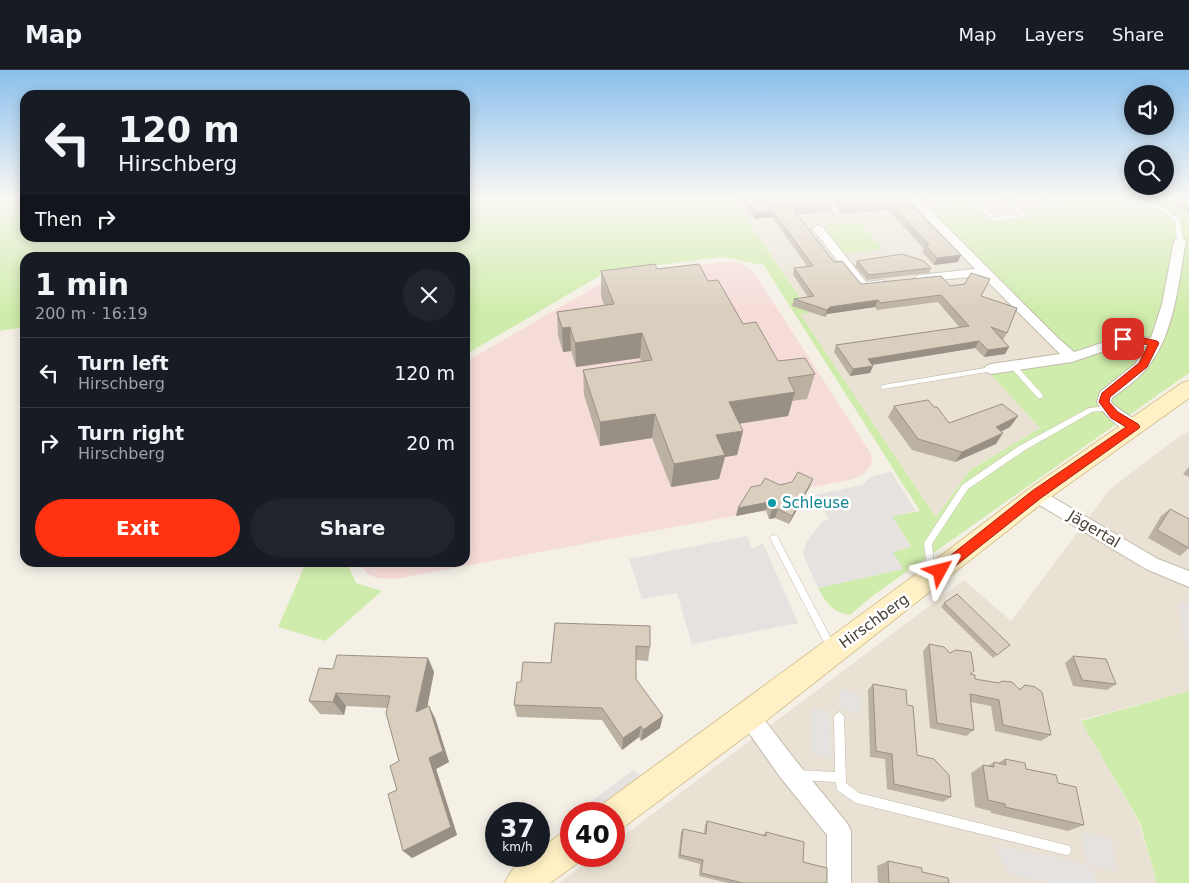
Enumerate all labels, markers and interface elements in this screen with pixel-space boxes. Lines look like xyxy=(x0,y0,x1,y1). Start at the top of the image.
text: Map xyxy=(25,21,82,49)
text: Map xyxy=(958,24,996,45)
text: Layers xyxy=(1024,24,1084,45)
text: Share xyxy=(1112,24,1164,45)
map controls xyxy=(1124,85,1174,195)
button: sound xyxy=(1124,85,1174,135)
icon: left xyxy=(35,110,100,175)
text: 120 m xyxy=(118,110,240,150)
button: search xyxy=(1124,145,1174,195)
text: Hirschberg xyxy=(118,151,237,176)
icon: right xyxy=(92,205,120,233)
text: Then xyxy=(35,208,82,230)
text: 1 min xyxy=(35,267,129,302)
button: close xyxy=(403,269,455,321)
text: 200 m · 16:19 xyxy=(35,304,148,323)
pin xyxy=(1102,318,1144,360)
icon: arrive xyxy=(1109,325,1137,353)
text: Turn left xyxy=(78,352,169,374)
icon: left xyxy=(35,359,63,387)
text: 120 m xyxy=(394,362,455,384)
text: Hirschberg xyxy=(78,374,165,393)
text: Turn right xyxy=(78,422,184,444)
icon: right xyxy=(35,429,63,457)
text: 20 m xyxy=(406,432,455,454)
text: Hirschberg xyxy=(78,444,165,463)
place label: Schleuse xyxy=(782,494,849,512)
marker: Schleuse xyxy=(766,497,778,509)
button: Exit xyxy=(35,499,240,557)
button: Share xyxy=(250,499,455,557)
street label: Jägertal xyxy=(1064,506,1123,552)
position arrow xyxy=(913,544,965,596)
street label: Hirschberg xyxy=(836,590,912,652)
speed limit sign: 40 xyxy=(560,802,625,867)
text: 37 xyxy=(500,814,535,843)
text: km/h xyxy=(502,840,533,854)

